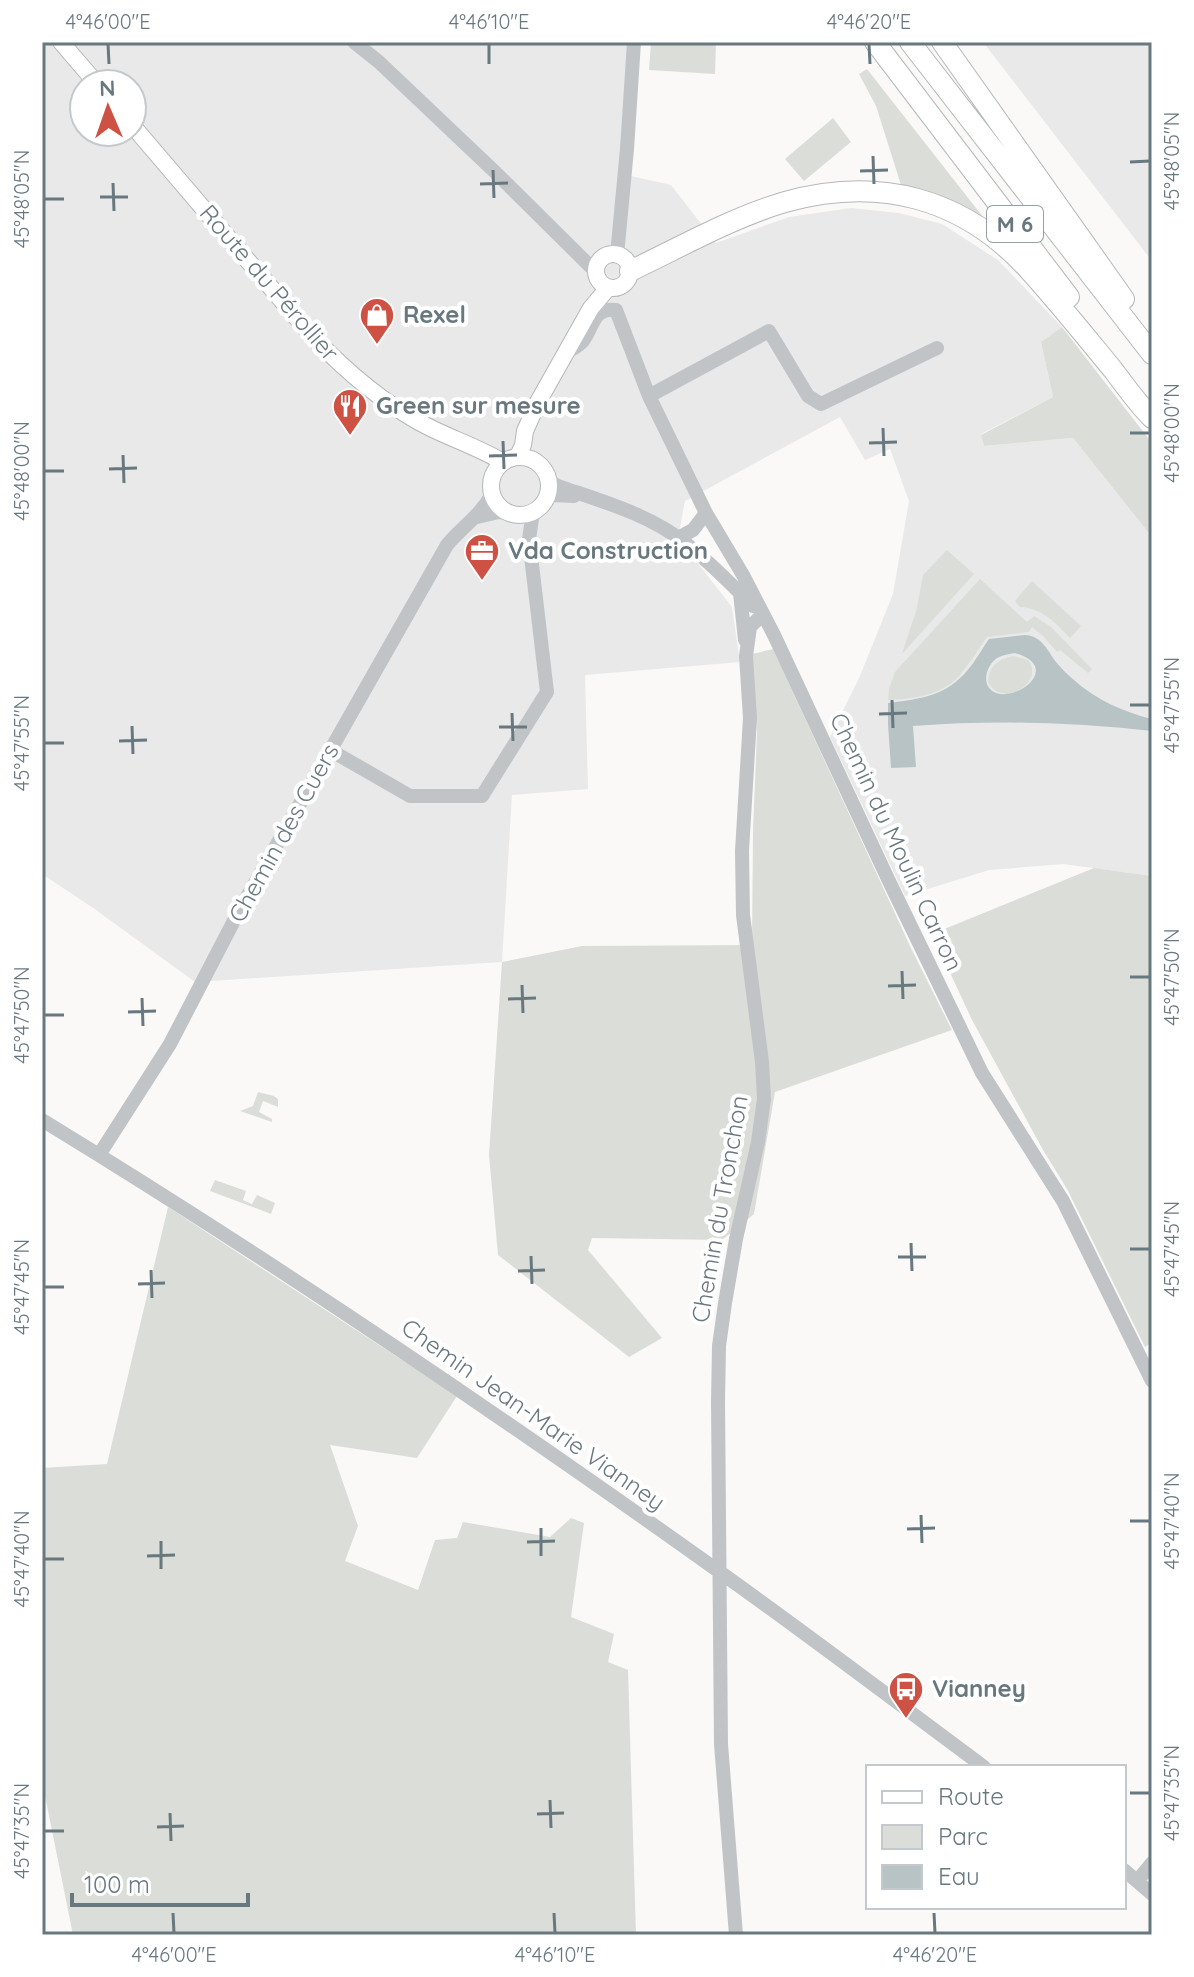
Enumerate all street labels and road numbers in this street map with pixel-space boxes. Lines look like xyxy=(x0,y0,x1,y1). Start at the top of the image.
street label: Route du Pérollier xyxy=(194,198,346,367)
road number: M 6 xyxy=(987,206,1043,242)
street label: Chemin du Moulin Carron xyxy=(824,708,970,975)
street label: Chemin des Cuers xyxy=(222,738,345,927)
street label: Chemin du Tronchon xyxy=(684,1093,754,1325)
street label: Chemin Jean-Marie Vianney xyxy=(396,1312,671,1517)

